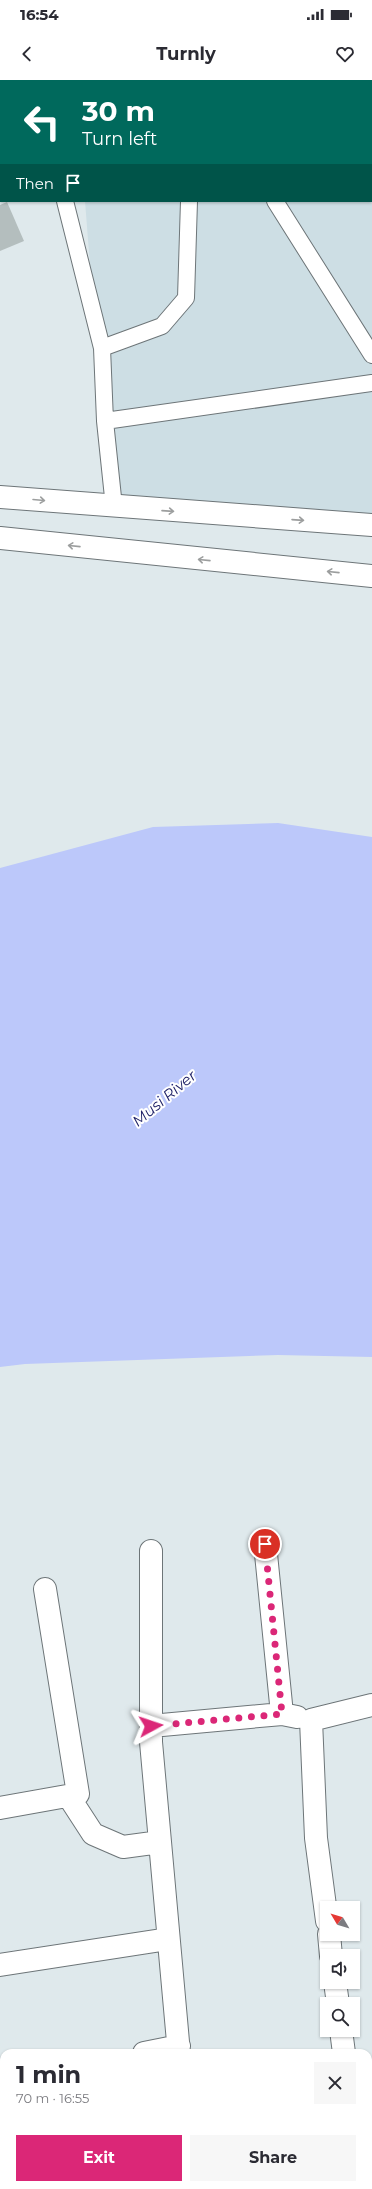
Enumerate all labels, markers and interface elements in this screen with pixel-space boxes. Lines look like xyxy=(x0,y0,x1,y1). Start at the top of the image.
text: 16:54 xyxy=(20,5,59,24)
icon: back xyxy=(16,43,38,65)
text: Turnly xyxy=(156,43,216,65)
icon: heart xyxy=(334,43,356,65)
text: 30 m xyxy=(82,94,155,128)
icon: left xyxy=(16,96,68,148)
text: Turn left xyxy=(82,128,157,150)
icon: arrive xyxy=(62,172,84,194)
text: Then xyxy=(16,174,54,193)
one-way arrow xyxy=(32,497,45,504)
one-way arrow xyxy=(161,507,174,514)
one-way arrow xyxy=(291,516,304,523)
one-way arrow xyxy=(68,542,81,550)
one-way arrow xyxy=(198,556,211,563)
one-way arrow xyxy=(327,568,340,576)
water label: Musi River xyxy=(128,1065,201,1130)
pin xyxy=(248,1527,282,1561)
icon: arrive xyxy=(254,1533,276,1555)
position arrow xyxy=(130,1705,172,1747)
north arrow xyxy=(320,1901,360,1941)
map controls xyxy=(320,1901,360,2037)
button: sound xyxy=(320,1949,360,1989)
button: search xyxy=(320,1997,360,2037)
text: 1 min xyxy=(16,2060,81,2089)
button: close xyxy=(314,2062,356,2104)
text: 70 m · 16:55 xyxy=(16,2090,89,2106)
button: Exit xyxy=(16,2135,182,2181)
button: Share xyxy=(190,2135,356,2181)

